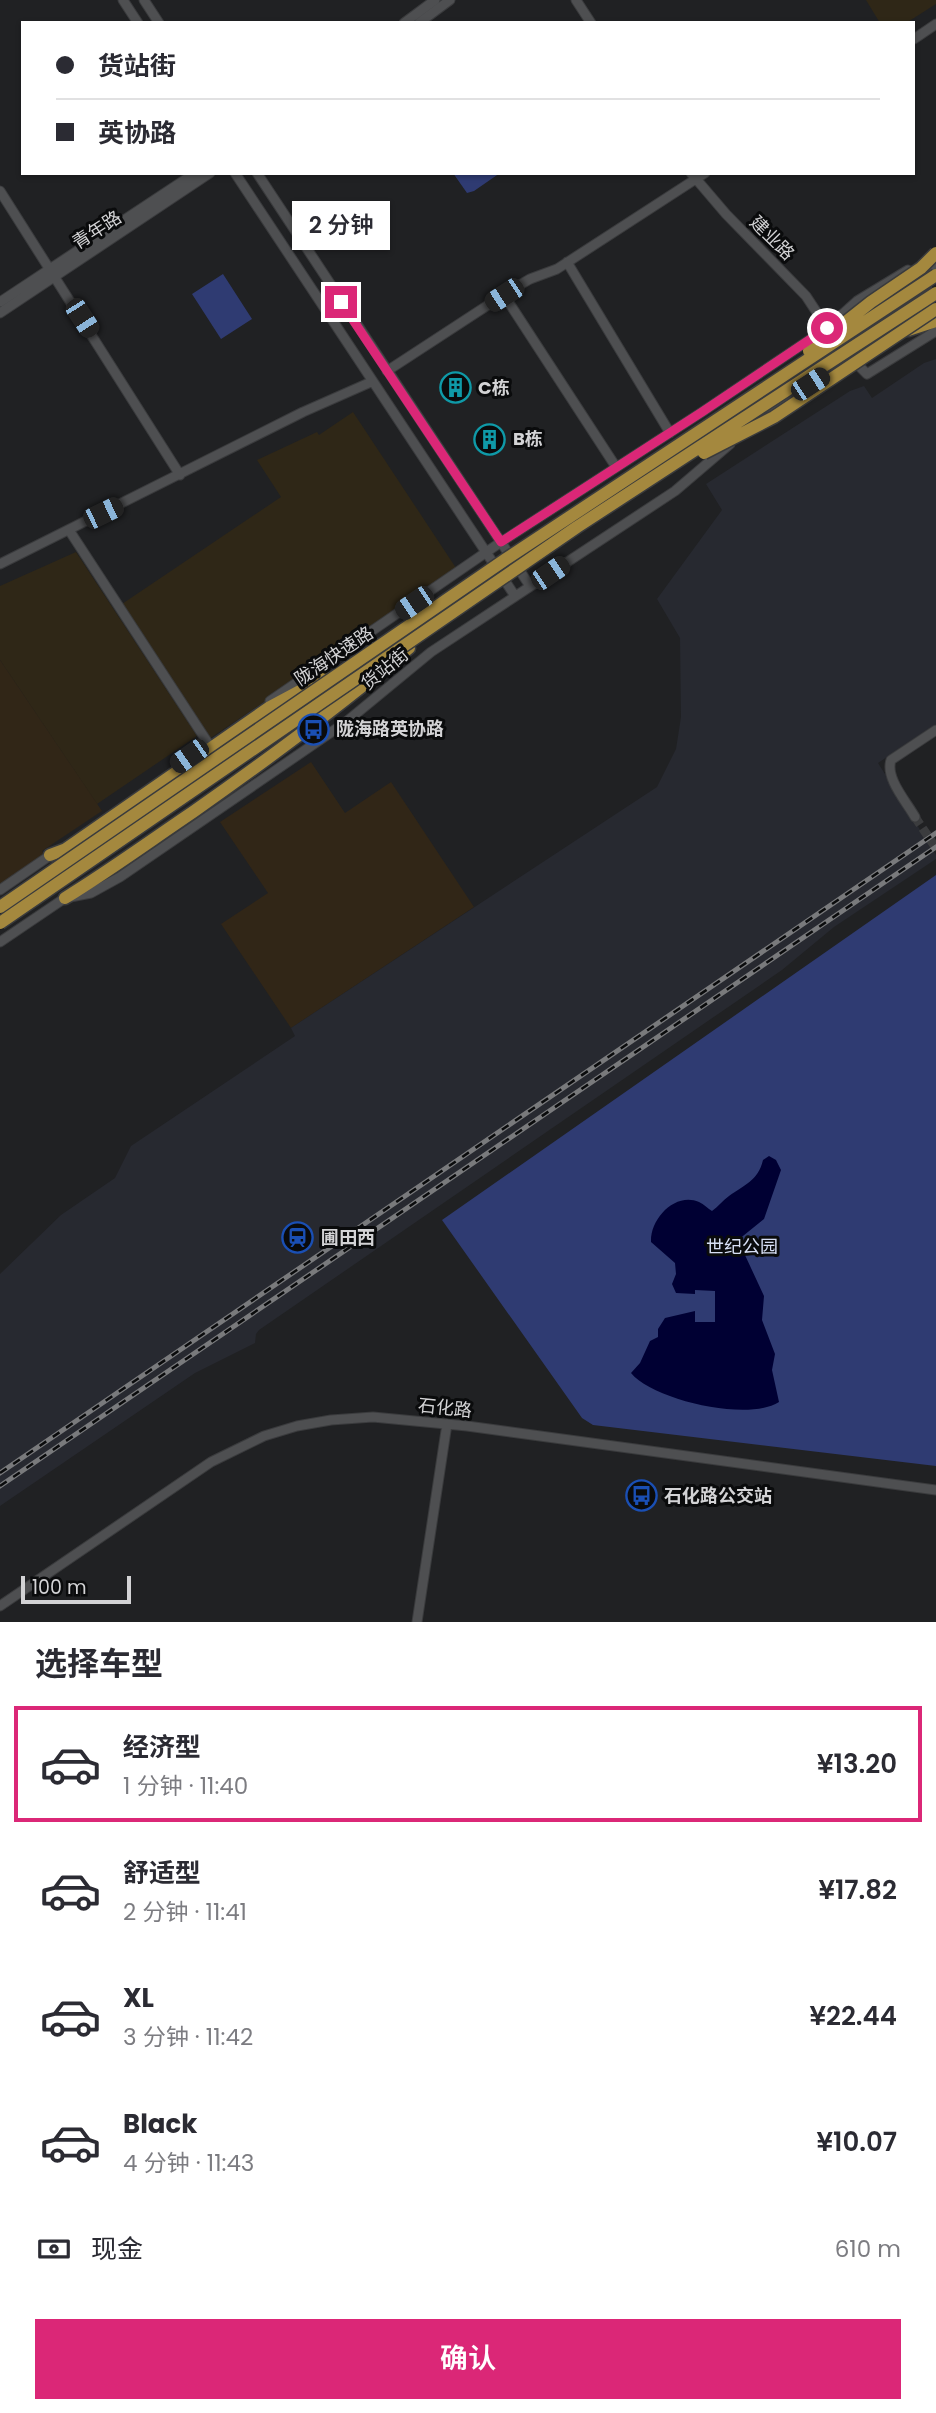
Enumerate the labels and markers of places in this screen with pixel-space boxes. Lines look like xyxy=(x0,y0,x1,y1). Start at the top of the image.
building icon: C栋 xyxy=(438,371,472,405)
place label: C栋 xyxy=(478,375,510,400)
building icon: B栋 xyxy=(473,422,507,456)
place label: B栋 xyxy=(513,426,543,451)
bus stop icon: 陇海路英协路 xyxy=(296,712,330,746)
place label: 陇海路英协路 xyxy=(336,716,444,741)
station icon: 圃田西 xyxy=(281,1221,315,1255)
place label: 圃田西 xyxy=(321,1225,375,1250)
bus stop icon: 石化路公交站 xyxy=(624,1479,658,1513)
place label: 石化路公交站 xyxy=(664,1483,772,1508)

